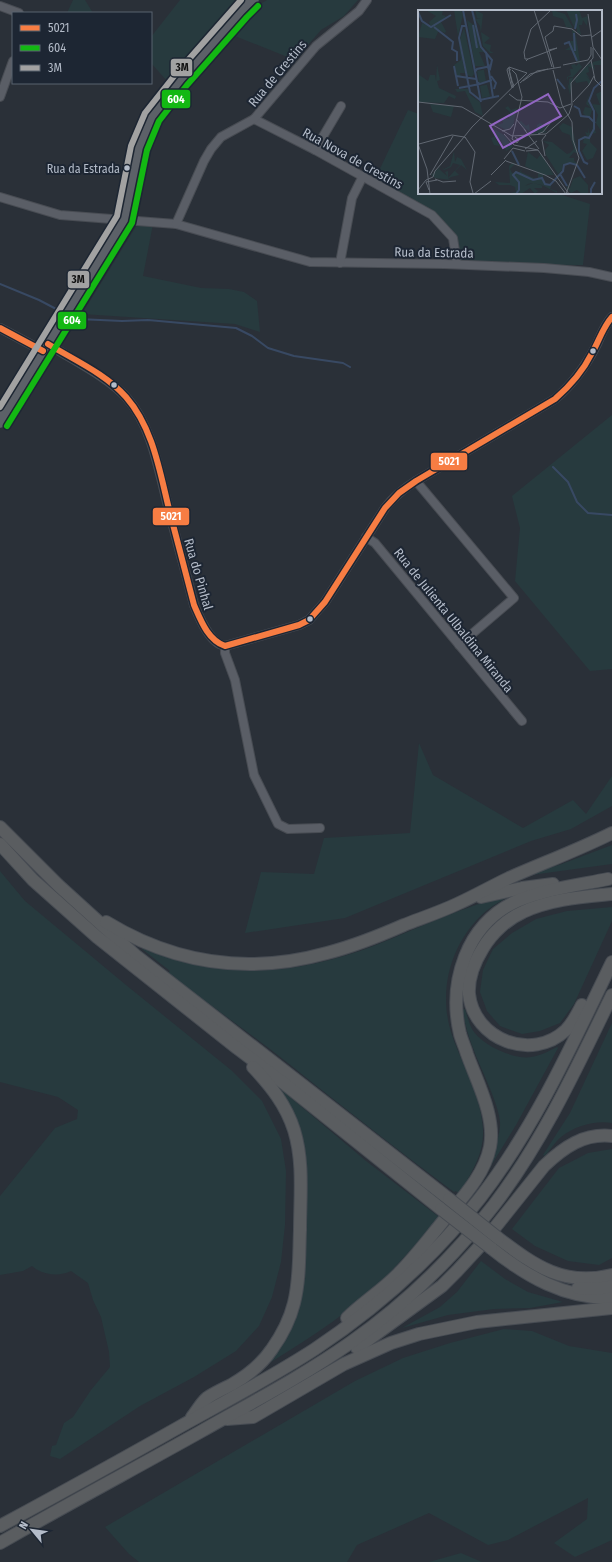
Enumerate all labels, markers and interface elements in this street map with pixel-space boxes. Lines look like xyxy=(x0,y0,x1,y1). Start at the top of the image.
inset map xyxy=(418,10,602,194)
legend xyxy=(12,12,152,84)
text: 5021 xyxy=(48,21,69,35)
street label: Rua de Crestins xyxy=(245,37,310,110)
text: 604 xyxy=(48,41,66,55)
line badge: 3M xyxy=(170,58,193,77)
text: 3M xyxy=(48,61,62,75)
text: 3M xyxy=(174,61,189,74)
line badge: 604 xyxy=(161,89,191,109)
text: 604 xyxy=(167,93,185,106)
street label: Rua Nova de Crestins xyxy=(300,125,406,192)
place label: Rua da Estrada xyxy=(47,162,120,176)
marker: Rua da Estrada xyxy=(122,163,132,173)
street label: Rua da Estrada xyxy=(394,244,474,261)
line badge: 3M xyxy=(67,270,90,289)
text: 3M xyxy=(70,273,85,286)
line badge: 604 xyxy=(57,311,87,330)
text: 604 xyxy=(63,314,81,327)
unlabelled marker xyxy=(588,346,598,356)
unlabelled marker xyxy=(109,380,119,390)
line badge: 5021 xyxy=(430,452,468,471)
text: 5021 xyxy=(439,455,459,468)
line badge: 5021 xyxy=(152,507,190,526)
text: 5021 xyxy=(161,510,181,523)
street label: Rua do Pinhal xyxy=(181,537,216,612)
street label: Rua de Julienta Ulbaldina Miranda xyxy=(391,545,516,695)
unlabelled marker xyxy=(305,614,315,624)
north arrow xyxy=(12,1510,52,1550)
text: N xyxy=(16,1519,31,1531)

